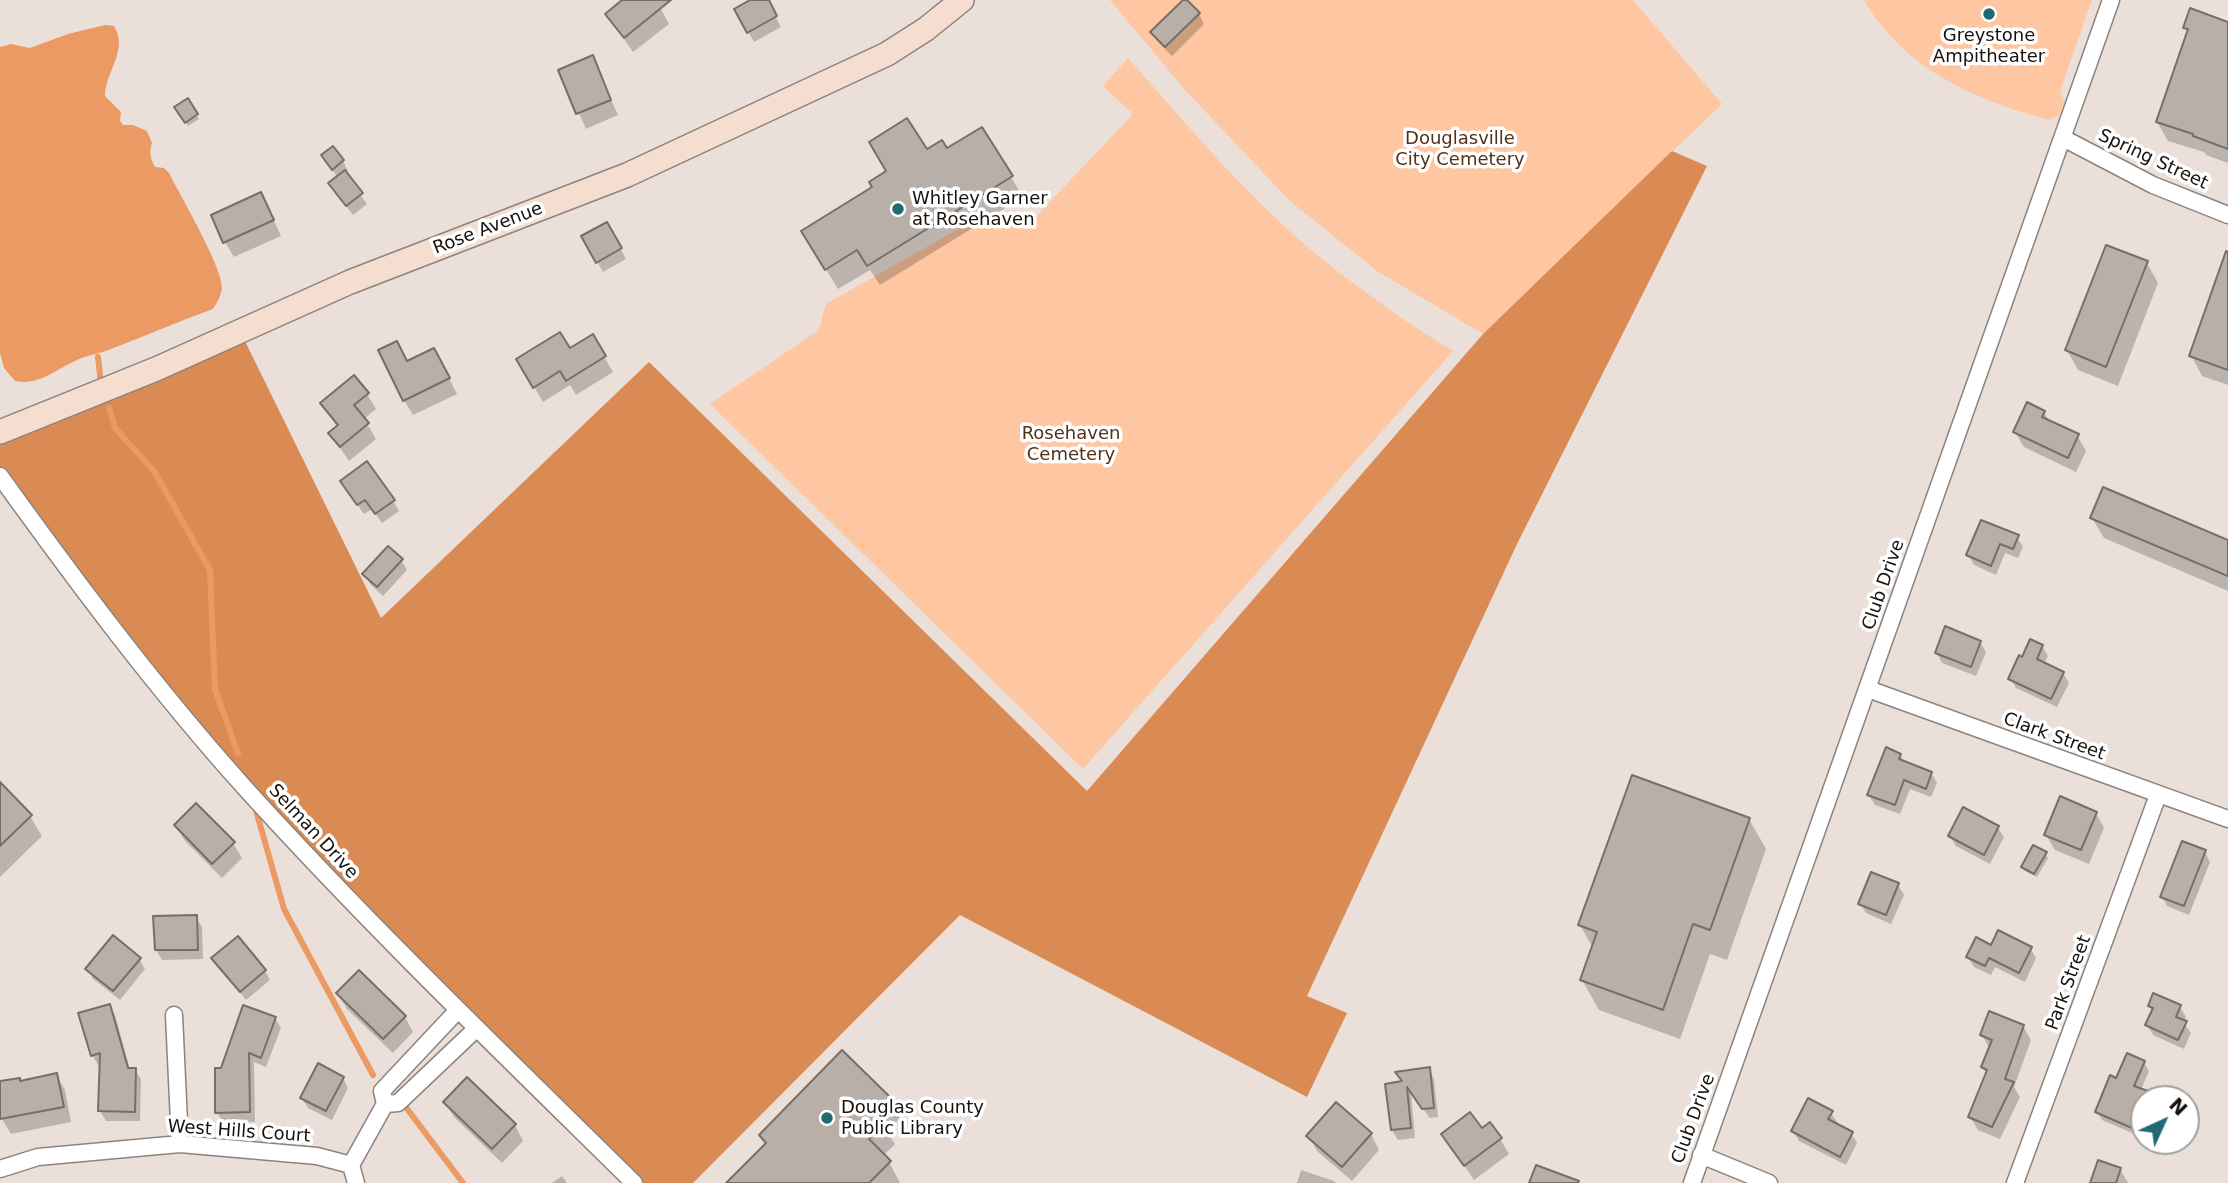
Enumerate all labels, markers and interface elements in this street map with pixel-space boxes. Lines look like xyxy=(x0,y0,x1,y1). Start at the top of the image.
marker: Greystone Ampitheater xyxy=(1981,6,1997,22)
place label: Greystone Ampitheater xyxy=(1933,25,2045,68)
street label: Spring Street xyxy=(2095,125,2211,195)
park label: Douglasville City Cemetery xyxy=(1395,128,1525,170)
place label: Whitley Garner at Rosehaven xyxy=(912,188,1048,230)
street label: Rose Avenue xyxy=(430,198,546,260)
marker: Whitley Garner at Rosehaven xyxy=(890,201,906,217)
park label: Rosehaven Cemetery xyxy=(1022,423,1120,466)
street label: Club Drive xyxy=(1858,537,1910,633)
street label: Clark Street xyxy=(2000,709,2108,765)
street label: Selman Drive xyxy=(264,780,362,884)
street label: Park Street xyxy=(2042,933,2096,1033)
street label: Club Drive xyxy=(1668,1071,1720,1167)
north arrow xyxy=(2130,1085,2200,1155)
text: N xyxy=(2165,1093,2192,1120)
place label: Douglas County Public Library xyxy=(841,1097,984,1140)
marker: Douglas County Public Library xyxy=(819,1110,835,1126)
street label: West Hills Court xyxy=(167,1116,311,1148)

